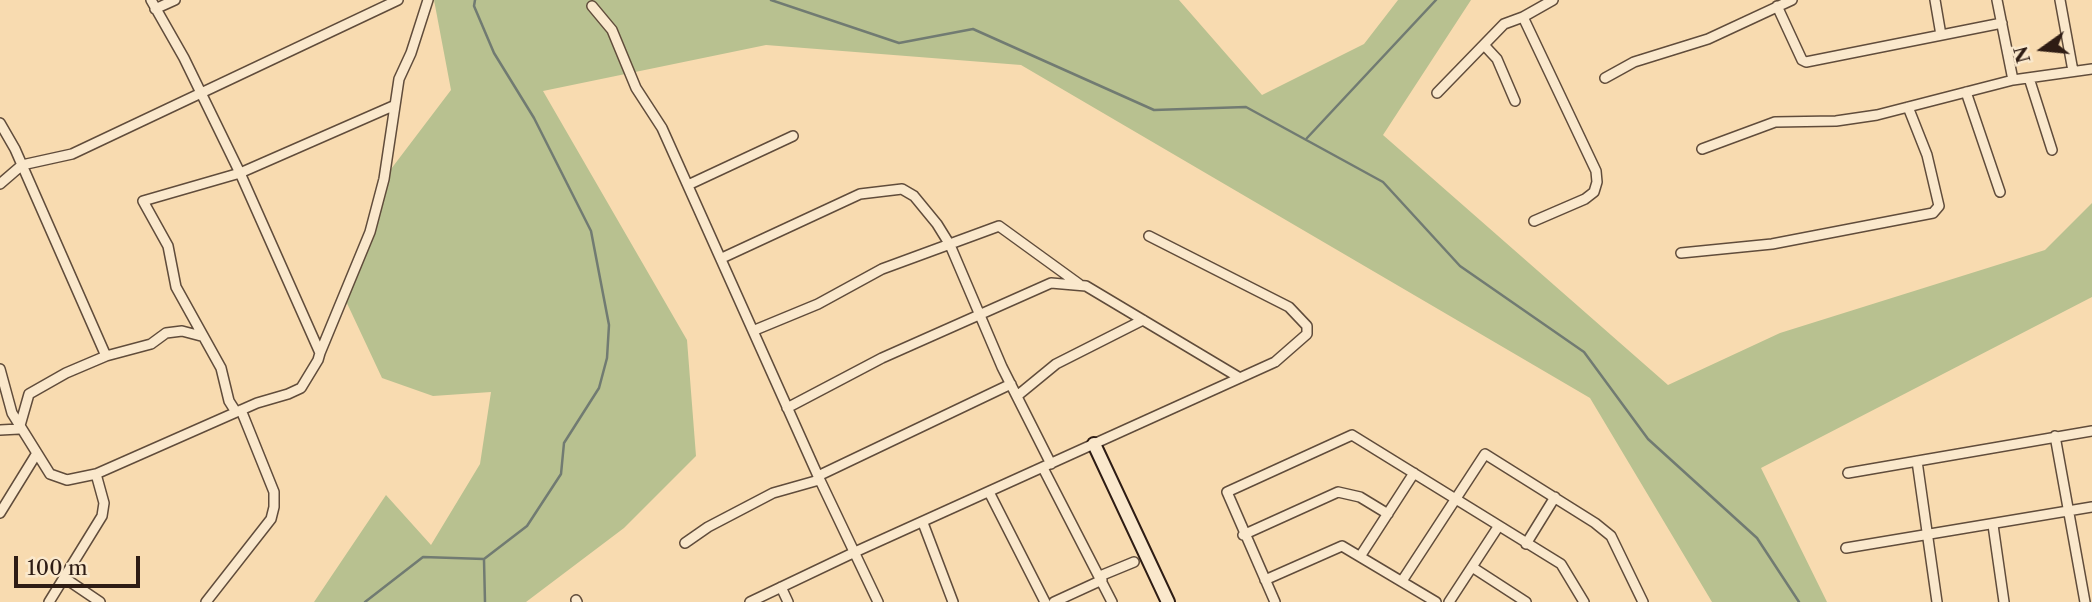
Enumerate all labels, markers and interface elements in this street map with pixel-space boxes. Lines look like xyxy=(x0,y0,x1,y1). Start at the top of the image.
north arrow xyxy=(2008,14,2078,84)
text: N xyxy=(2009,44,2035,66)
scale bar xyxy=(18,542,144,586)
text: 100 m xyxy=(27,555,88,580)

